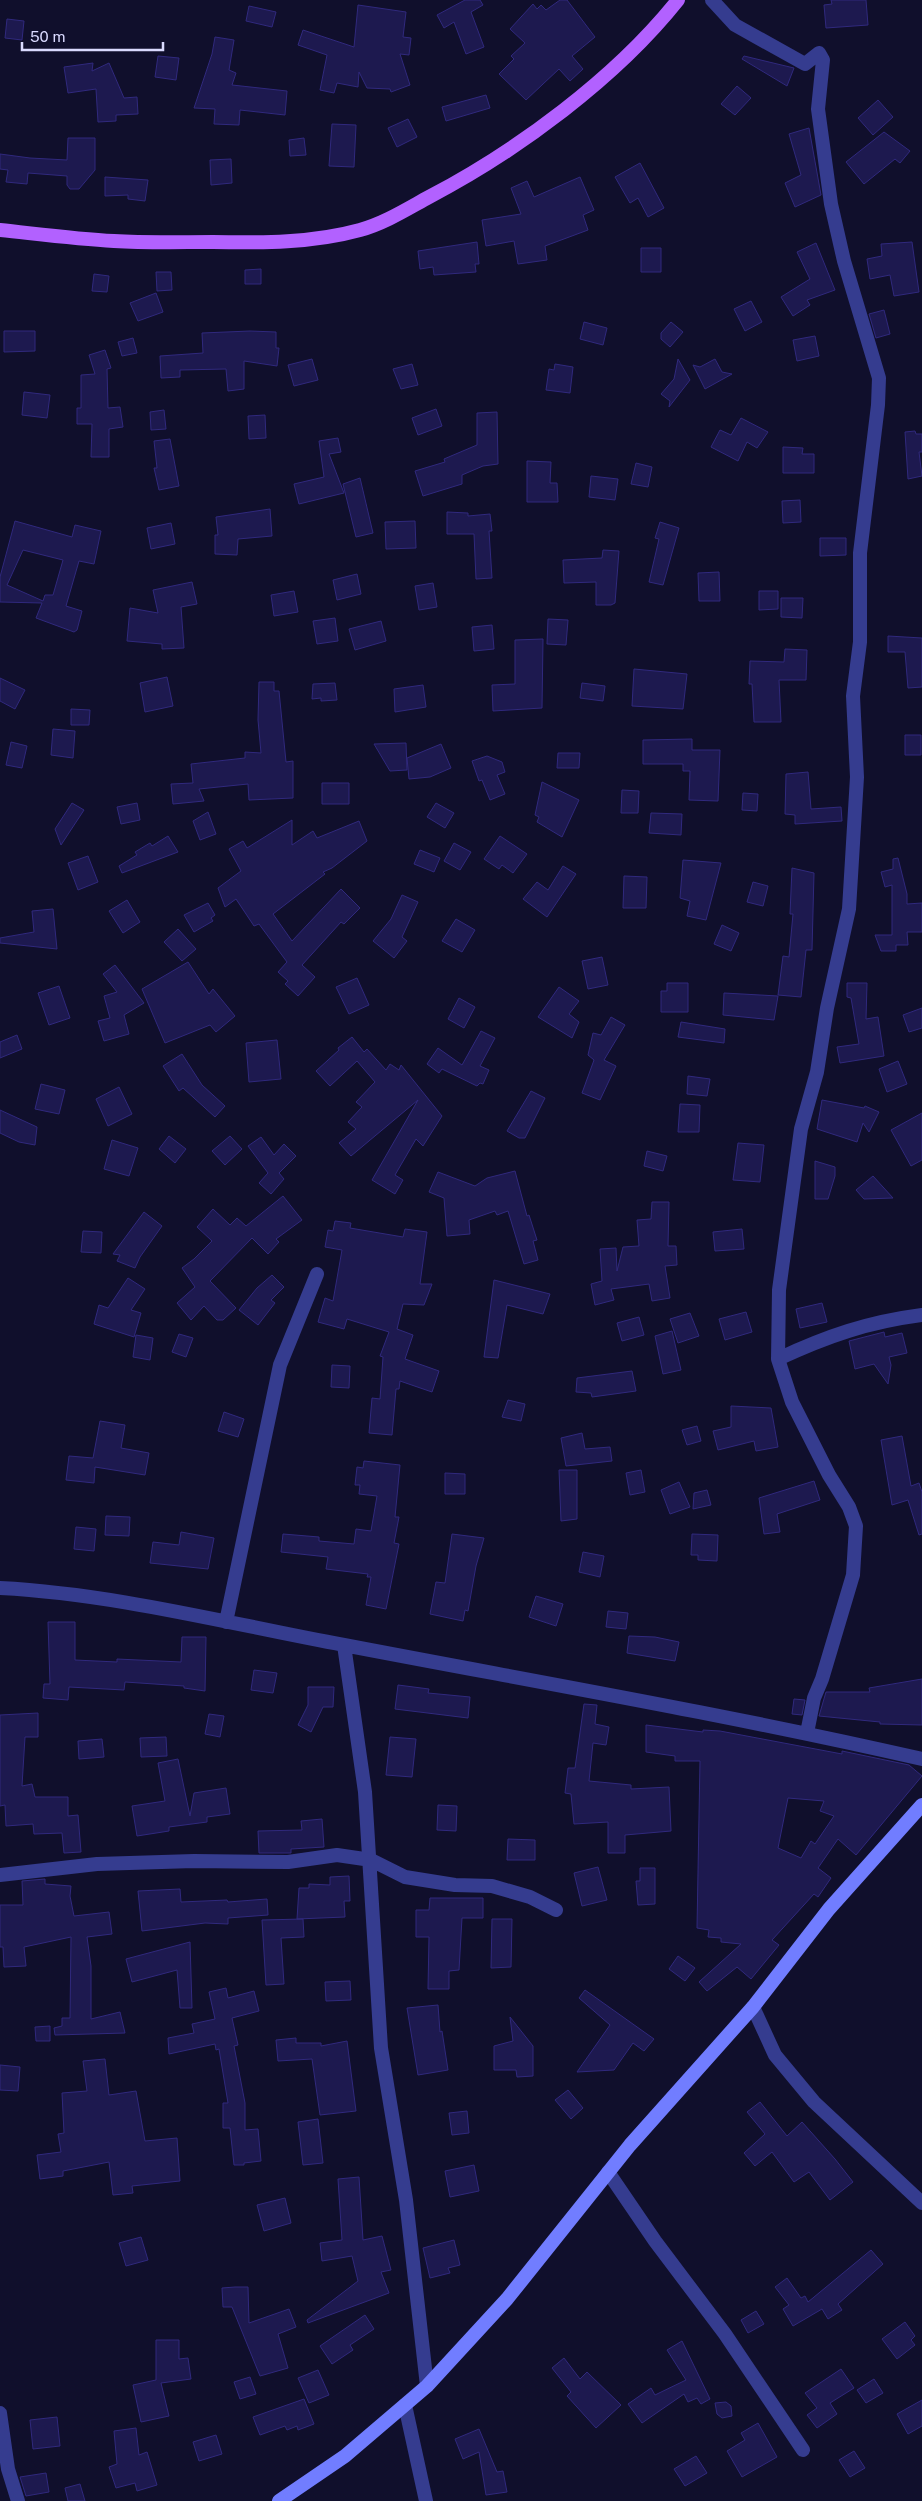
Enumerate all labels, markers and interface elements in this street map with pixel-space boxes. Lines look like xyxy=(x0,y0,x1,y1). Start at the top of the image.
scale bar xyxy=(22,20,164,52)
text: 50 m xyxy=(30,28,65,45)

